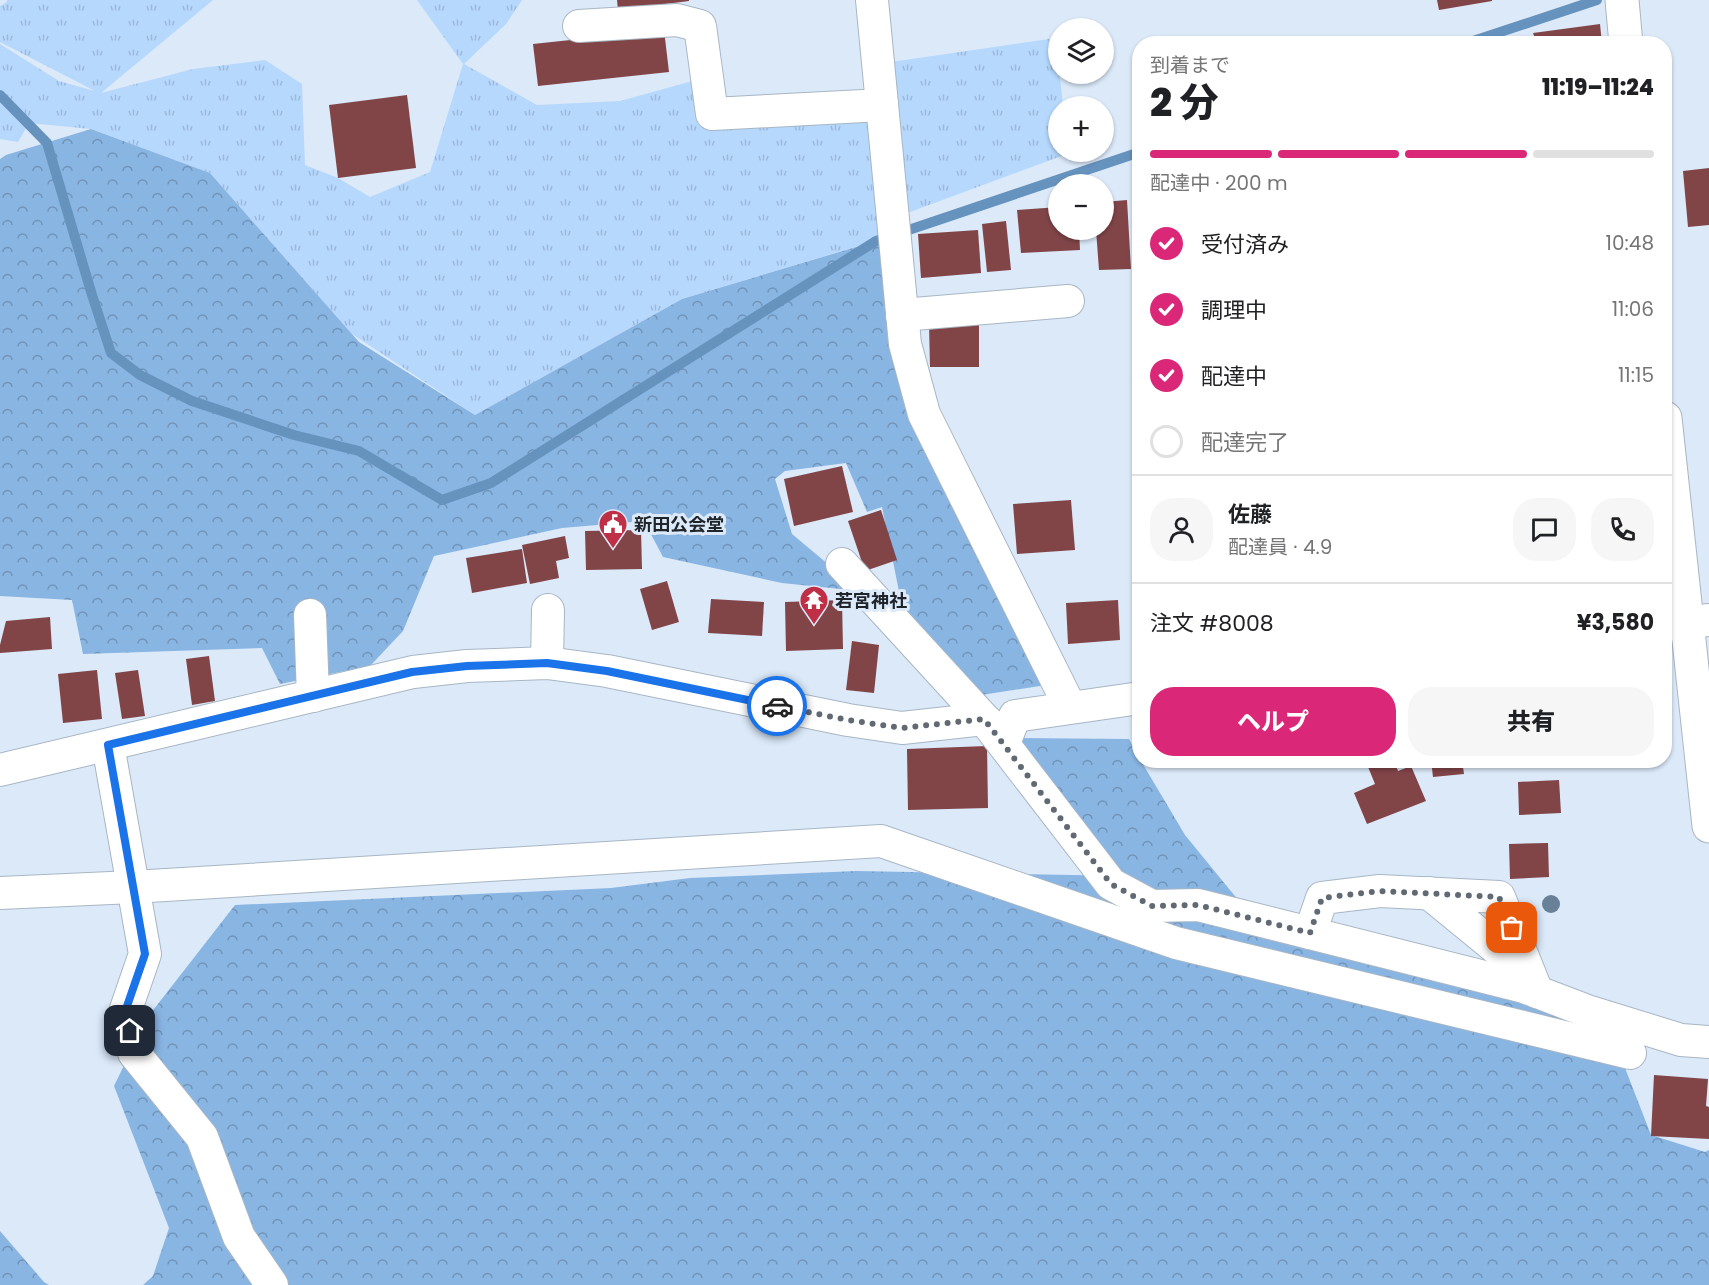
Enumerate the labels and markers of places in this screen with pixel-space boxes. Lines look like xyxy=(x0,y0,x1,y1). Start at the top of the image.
public building icon: 新田公会堂 xyxy=(597,508,629,550)
place label: 新田公会堂 xyxy=(634,512,724,537)
temple icon: 若宮神社 xyxy=(798,584,830,626)
place label: 若宮神社 xyxy=(835,588,907,613)
pin xyxy=(1486,902,1537,953)
pin xyxy=(104,1005,155,1056)

